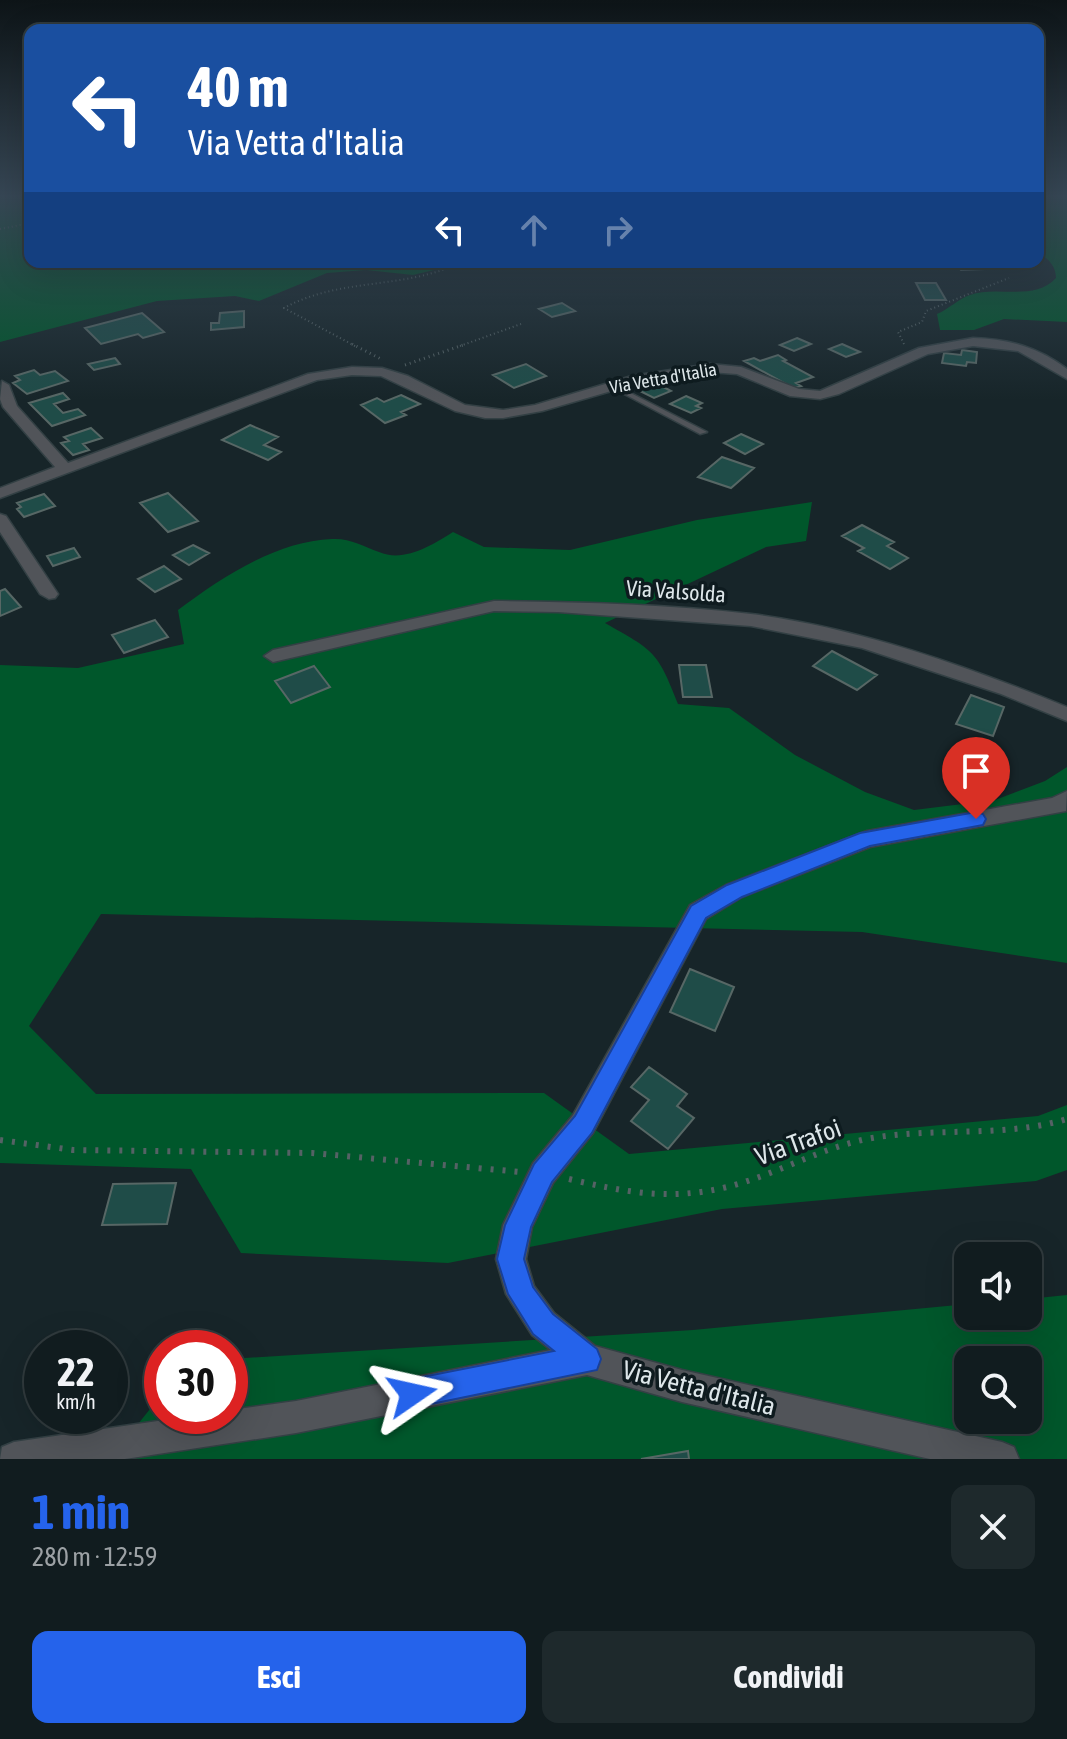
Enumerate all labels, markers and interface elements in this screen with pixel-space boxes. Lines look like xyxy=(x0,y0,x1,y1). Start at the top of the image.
text: 40 m xyxy=(188,55,289,119)
icon: left xyxy=(56,56,160,160)
text: Via Vetta d'Italia xyxy=(188,121,405,163)
icon: left xyxy=(428,208,472,252)
icon: ahead xyxy=(512,208,556,252)
icon: right xyxy=(596,208,640,252)
street label: Via Vetta d'Italia xyxy=(608,358,718,398)
street label: Via Valsolda xyxy=(625,575,727,607)
pin xyxy=(942,737,1010,819)
icon: arrive xyxy=(954,749,998,793)
street label: Via Trafoi xyxy=(751,1113,845,1171)
map controls xyxy=(954,1242,1042,1434)
button: sound xyxy=(954,1242,1042,1330)
speed limit sign: 30 xyxy=(144,1330,248,1434)
button: search xyxy=(954,1346,1042,1434)
text: 22 xyxy=(57,1349,95,1394)
position arrow xyxy=(370,1352,454,1436)
street label: Via Vetta d'Italia xyxy=(619,1355,779,1421)
text: km/h xyxy=(56,1390,96,1413)
text: 1 min xyxy=(32,1484,130,1539)
button: close xyxy=(951,1485,1035,1569)
text: 280 m · 12:59 xyxy=(32,1542,157,1572)
button: Esci xyxy=(32,1631,526,1723)
button: Condividi xyxy=(542,1631,1035,1723)

